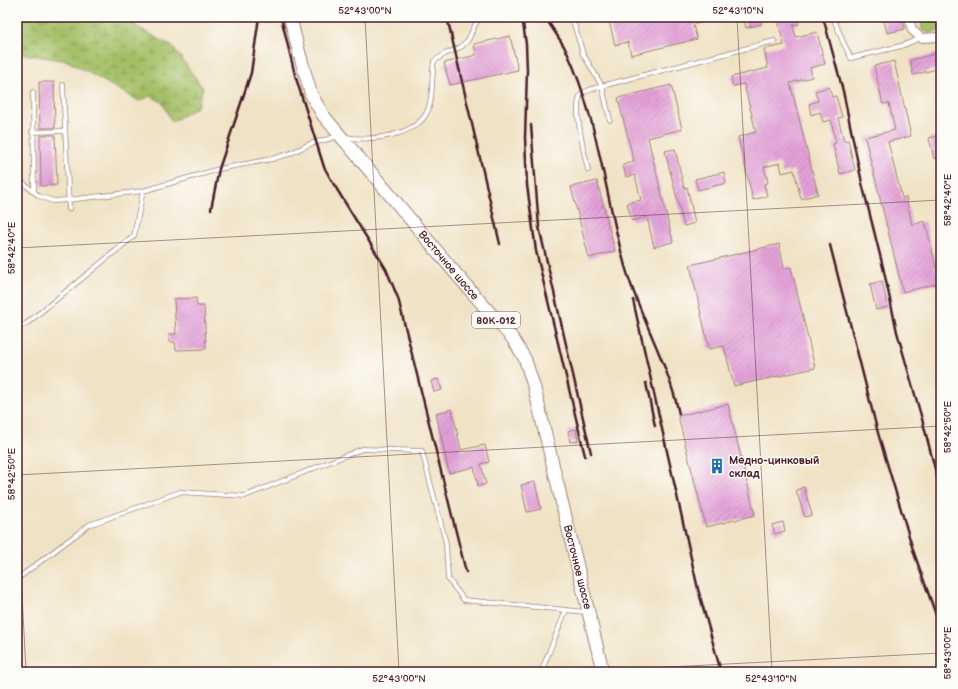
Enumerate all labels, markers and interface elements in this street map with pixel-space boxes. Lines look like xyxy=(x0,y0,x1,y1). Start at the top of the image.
text: 52°43'00"N xyxy=(338,5,392,17)
text: 52°43'10"N xyxy=(712,5,764,17)
text: 58°42'40"E xyxy=(942,173,954,226)
text: 58°42'40"E xyxy=(6,221,18,274)
street label: Восточное шоссе xyxy=(416,228,481,303)
road number: 80К-012 xyxy=(472,312,520,328)
text: 58°42'50"E xyxy=(942,400,954,453)
text: 58°42'50"E xyxy=(6,447,18,500)
place label: Медно-цинковый склад xyxy=(729,454,819,480)
building icon: Медно-цинковый склад xyxy=(708,457,726,475)
street label: Восточное шоссе xyxy=(561,523,594,611)
text: 58°43'00"E xyxy=(942,626,954,679)
text: 52°43'00"N xyxy=(372,673,426,685)
text: 52°43'10"N xyxy=(745,673,797,685)

